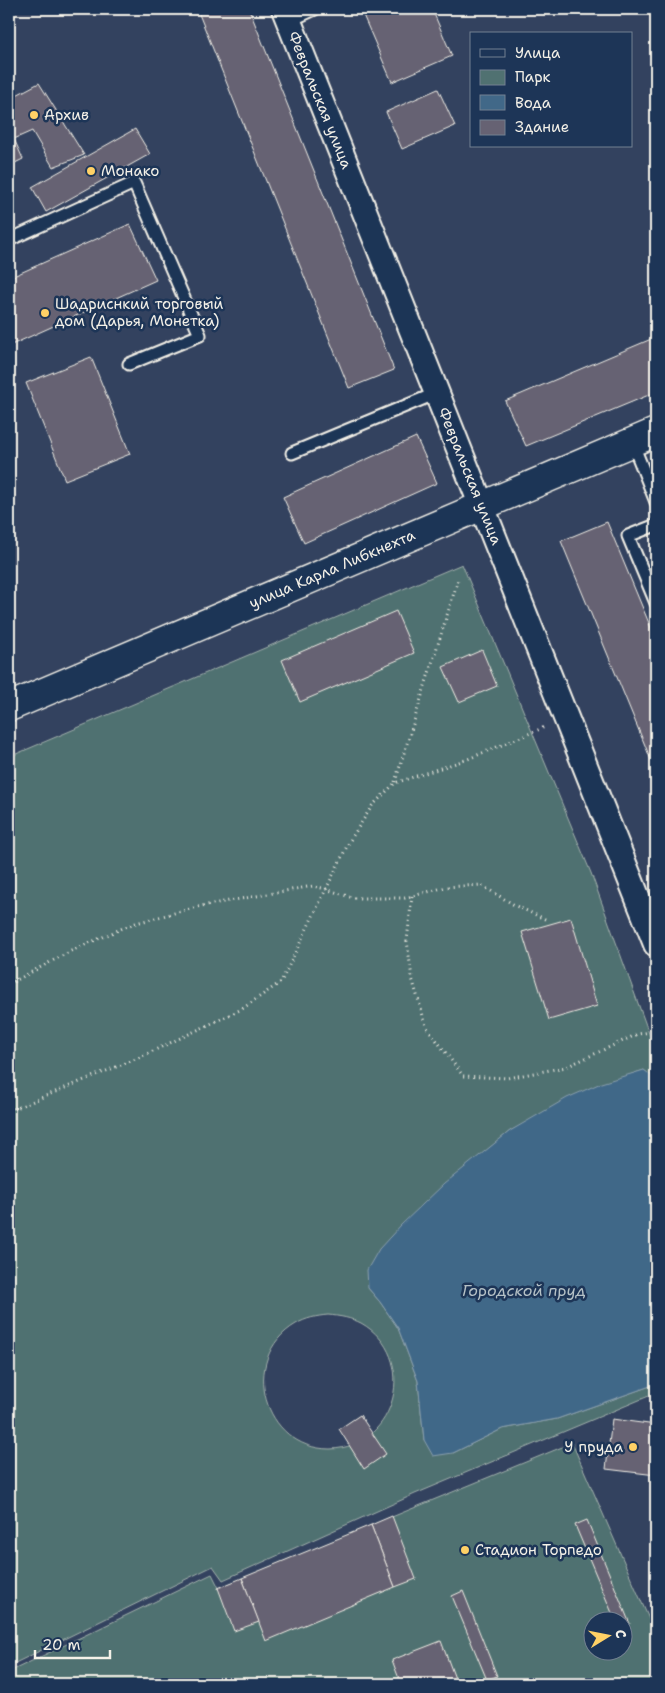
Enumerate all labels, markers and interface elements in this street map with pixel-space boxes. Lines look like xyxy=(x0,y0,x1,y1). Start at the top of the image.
street label: Февральская улица xyxy=(283,28,357,172)
legend xyxy=(470,32,632,148)
text: Улица xyxy=(515,43,561,63)
text: Парк xyxy=(515,67,551,87)
text: Вода xyxy=(515,93,552,113)
place label: Архив xyxy=(44,105,89,125)
marker: Архив xyxy=(28,109,40,121)
text: Здание xyxy=(515,117,569,137)
place label: Монако xyxy=(101,161,159,181)
marker: Монако xyxy=(85,165,97,177)
place label: Шадриснкий торговый дом (Дарья, Монетка) xyxy=(55,294,224,331)
marker: Шадриснкий торговый дом (Дарья, Монетка) xyxy=(39,307,51,319)
street label: Февральская улица xyxy=(433,404,507,548)
street label: улица Карла Либкнехта xyxy=(246,525,419,613)
water label: Городской пруд xyxy=(462,1280,586,1301)
place label: У пруда xyxy=(564,1437,624,1457)
marker: У пруда xyxy=(627,1441,639,1453)
place label: Стадион Торпедо xyxy=(475,1540,602,1560)
marker: Стадион Торпедо xyxy=(459,1544,471,1556)
north arrow xyxy=(582,1610,632,1660)
scale bar xyxy=(35,1628,110,1660)
text: С xyxy=(611,1628,630,1640)
text: 20 m xyxy=(42,1635,81,1655)

